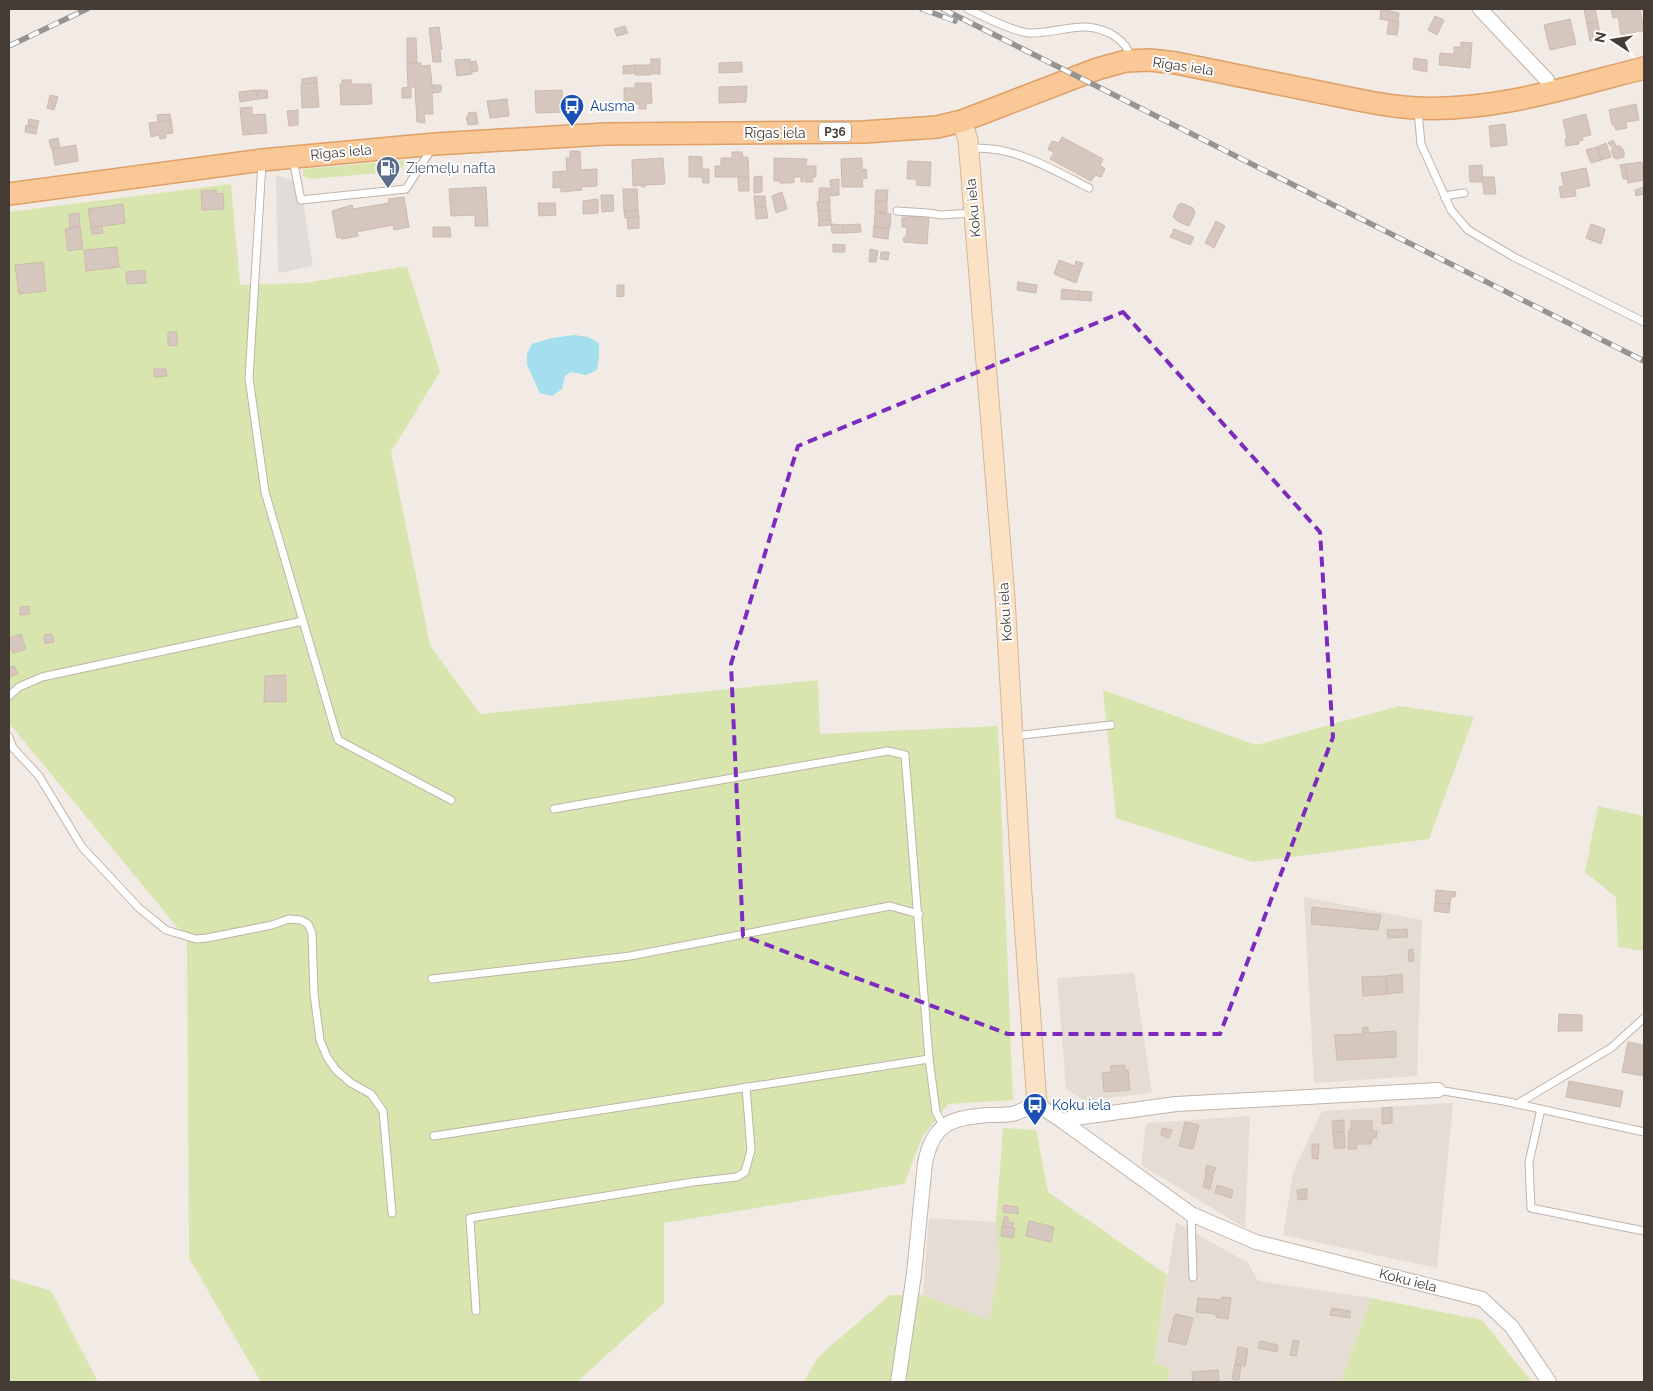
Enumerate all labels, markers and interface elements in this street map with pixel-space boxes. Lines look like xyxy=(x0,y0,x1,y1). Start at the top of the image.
north arrow xyxy=(1588,15,1638,65)
text: N xyxy=(1591,30,1609,44)
street label: Rīgas iela xyxy=(1151,54,1215,78)
bus stop icon: Ausma xyxy=(559,93,585,127)
place label: Ausma xyxy=(590,98,635,114)
road number: P36 xyxy=(819,122,851,142)
street label: Rīgas iela xyxy=(744,125,806,141)
street label: Rīgas iela xyxy=(310,141,372,163)
fuel station icon: Ziemeļu nafta xyxy=(375,155,401,189)
place label: Ziemeļu nafta xyxy=(406,160,496,176)
street label: Koku iela xyxy=(962,178,984,238)
street label: Koku iela xyxy=(995,582,1015,642)
bus stop icon: Koku iela xyxy=(1022,1092,1048,1126)
place label: Koku iela xyxy=(1052,1097,1111,1113)
street label: Koku iela xyxy=(1377,1265,1439,1295)

